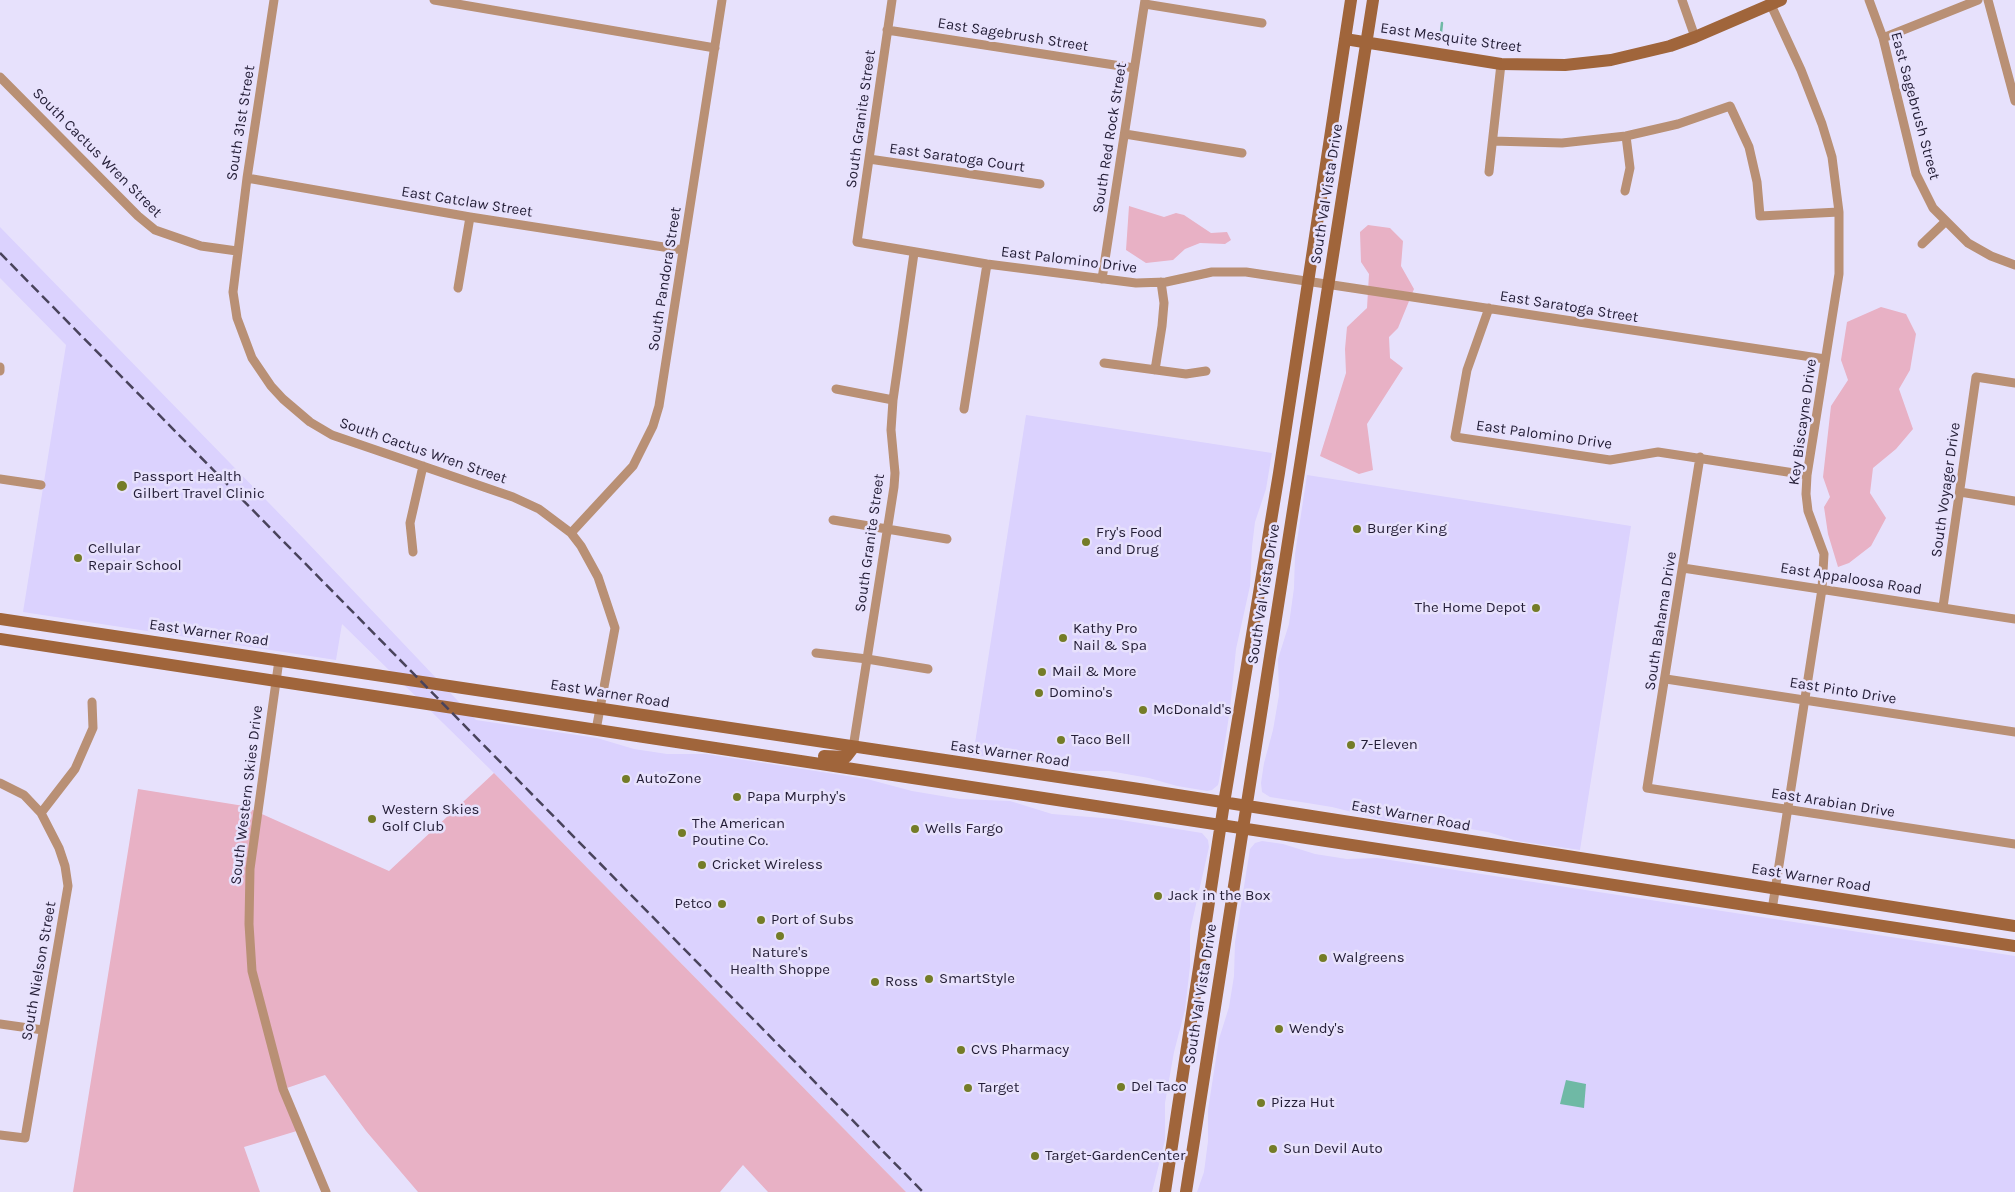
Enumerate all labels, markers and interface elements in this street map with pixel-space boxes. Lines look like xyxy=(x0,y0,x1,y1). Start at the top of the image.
street label: East Sagebrush Street xyxy=(936,14,1090,56)
street label: East Mesquite Street xyxy=(1379,19,1523,57)
street label: East Sagebrush Street xyxy=(1887,30,1943,182)
street label: South Granite Street xyxy=(842,49,880,189)
street label: South Red Rock Street xyxy=(1089,61,1131,215)
street label: South 31st Street xyxy=(223,64,259,182)
street label: South Cactus Wren Street xyxy=(28,84,166,222)
street label: South Val Vista Drive xyxy=(1307,123,1347,265)
street label: East Saratoga Court xyxy=(888,140,1026,176)
street label: East Catclaw Street xyxy=(400,183,534,221)
street label: South Pandora Street xyxy=(645,206,685,352)
street label: East Palomino Drive xyxy=(1000,243,1138,277)
street label: East Saratoga Street xyxy=(1498,287,1640,327)
street label: Key Biscayne Drive xyxy=(1785,358,1821,486)
street label: South Cactus Wren Street xyxy=(337,414,509,488)
street label: East Palomino Drive xyxy=(1475,417,1613,453)
street label: South Voyager Drive xyxy=(1928,421,1964,559)
place label: Passport Health Gilbert Travel Clinic xyxy=(133,468,265,503)
street label: South Granite Street xyxy=(851,473,889,613)
marker: Passport Health Gilbert Travel Clinic xyxy=(115,479,129,493)
place label: Burger King xyxy=(1367,520,1447,538)
street label: South Val Vista Drive xyxy=(1244,523,1284,665)
marker: Burger King xyxy=(1351,523,1363,535)
place label: Fry's Food and Drug xyxy=(1096,524,1162,559)
marker: Fry's Food and Drug xyxy=(1080,536,1092,548)
place label: Cellular Repair School xyxy=(88,540,182,575)
street label: South Bahama Drive xyxy=(1641,550,1681,692)
marker: Cellular Repair School xyxy=(72,552,84,564)
street label: East Appaloosa Road xyxy=(1779,559,1923,599)
place label: The Home Depot xyxy=(1414,599,1526,617)
marker: The Home Depot xyxy=(1530,602,1542,614)
street label: East Warner Road xyxy=(148,616,270,650)
place label: Kathy Pro Nail & Spa xyxy=(1073,620,1147,655)
marker: Kathy Pro Nail & Spa xyxy=(1057,632,1069,644)
place label: Mail & More xyxy=(1052,663,1137,681)
marker: Mail & More xyxy=(1036,666,1048,678)
street label: East Pinto Drive xyxy=(1788,674,1898,708)
street label: East Warner Road xyxy=(549,676,671,712)
place label: Domino's xyxy=(1049,684,1113,702)
marker: Domino's xyxy=(1033,687,1045,699)
place label: McDonald's xyxy=(1153,701,1232,719)
street label: South Western Skies Drive xyxy=(227,704,267,886)
marker: McDonald's xyxy=(1137,704,1149,716)
place label: Taco Bell xyxy=(1071,731,1130,749)
marker: Taco Bell xyxy=(1055,734,1067,746)
place label: 7-Eleven xyxy=(1361,736,1418,754)
street label: East Warner Road xyxy=(949,737,1071,771)
marker: 7-Eleven xyxy=(1345,739,1357,751)
place label: AutoZone xyxy=(636,770,701,788)
marker: AutoZone xyxy=(620,773,632,785)
street label: East Arabian Drive xyxy=(1770,784,1896,822)
place label: Papa Murphy's xyxy=(747,788,846,806)
marker: Papa Murphy's xyxy=(731,791,743,803)
street label: East Warner Road xyxy=(1350,797,1472,835)
place label: Western Skies Golf Club xyxy=(382,801,479,836)
marker: Western Skies Golf Club xyxy=(366,813,378,825)
place label: The American Poutine Co. xyxy=(692,815,785,850)
place label: Wells Fargo xyxy=(925,820,1003,838)
marker: Wells Fargo xyxy=(909,823,921,835)
marker: The American Poutine Co. xyxy=(676,827,688,839)
place label: Cricket Wireless xyxy=(712,856,823,874)
marker: Cricket Wireless xyxy=(696,859,708,871)
street label: East Warner Road xyxy=(1750,860,1872,896)
place label: Jack in the Box xyxy=(1168,887,1270,905)
marker: Jack in the Box xyxy=(1152,890,1164,902)
place label: Petco xyxy=(674,895,712,913)
marker: Petco xyxy=(716,898,728,910)
street label: South Nielson Street xyxy=(18,900,60,1042)
place label: Port of Subs xyxy=(771,911,854,929)
marker: Port of Subs xyxy=(755,914,767,926)
street label: South Val Vista Drive xyxy=(1181,923,1221,1065)
marker: Nature's Health Shoppe xyxy=(774,930,786,942)
place label: Nature's Health Shoppe xyxy=(730,944,830,979)
place label: Walgreens xyxy=(1333,949,1405,967)
marker: Walgreens xyxy=(1317,952,1329,964)
place label: SmartStyle xyxy=(939,970,1015,988)
place label: Ross xyxy=(885,973,918,991)
marker: SmartStyle xyxy=(923,973,935,985)
marker: Ross xyxy=(869,976,881,988)
place label: Wendy's xyxy=(1289,1020,1344,1038)
marker: Wendy's xyxy=(1273,1023,1285,1035)
place label: CVS Pharmacy xyxy=(971,1041,1069,1059)
marker: CVS Pharmacy xyxy=(955,1044,967,1056)
place label: Del Taco xyxy=(1131,1078,1187,1096)
place label: Target xyxy=(978,1079,1019,1097)
marker: Del Taco xyxy=(1115,1081,1127,1093)
marker: Target xyxy=(962,1082,974,1094)
place label: Pizza Hut xyxy=(1271,1094,1335,1112)
marker: Pizza Hut xyxy=(1255,1097,1267,1109)
place label: Sun Devil Auto xyxy=(1283,1140,1383,1158)
marker: Sun Devil Auto xyxy=(1267,1143,1279,1155)
place label: Target-GardenCenter xyxy=(1045,1147,1185,1165)
marker: Target-GardenCenter xyxy=(1029,1150,1041,1162)

